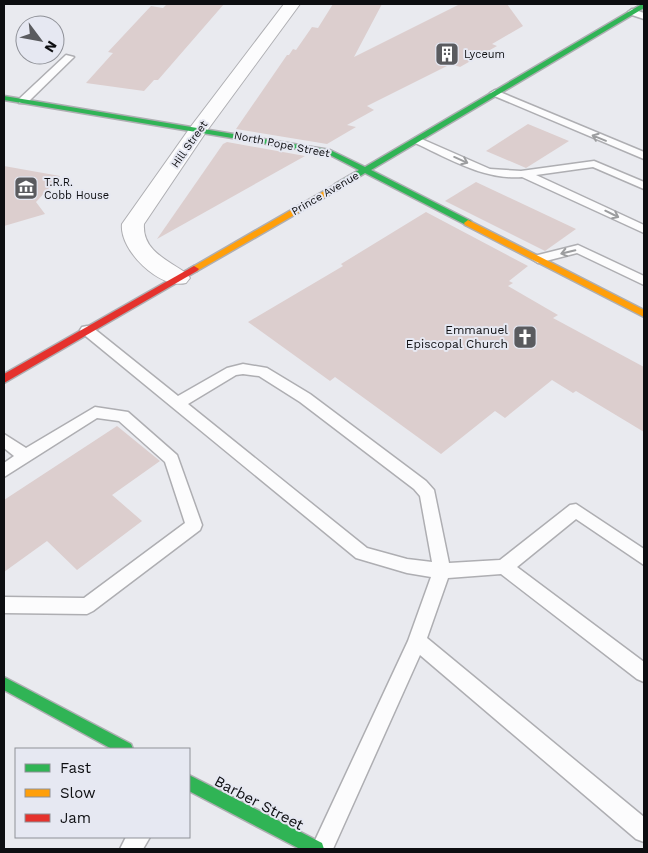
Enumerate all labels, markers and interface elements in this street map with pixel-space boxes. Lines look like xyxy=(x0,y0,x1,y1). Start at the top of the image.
north arrow xyxy=(15,15,65,65)
text: N xyxy=(41,38,61,56)
building icon: Lyceum xyxy=(434,41,460,67)
place label: Lyceum xyxy=(464,48,505,61)
street label: Hill Street xyxy=(169,118,211,170)
street label: North Pope Street xyxy=(233,129,331,160)
one-way arrow xyxy=(592,133,607,142)
one-way arrow xyxy=(453,155,468,165)
street label: Prince Avenue xyxy=(289,169,361,218)
museum icon: T.R.R. Cobb House xyxy=(13,175,39,201)
place label: T.R.R. Cobb House xyxy=(44,176,109,202)
one-way arrow xyxy=(604,209,619,219)
one-way arrow xyxy=(560,248,576,257)
place label: Emmanuel Episcopal Church xyxy=(406,323,508,351)
church icon: Emmanuel Episcopal Church xyxy=(512,324,538,350)
legend xyxy=(15,748,190,838)
text: Fast xyxy=(60,759,92,777)
street label: Barber Street xyxy=(211,772,307,834)
text: Slow xyxy=(60,784,96,802)
text: Jam xyxy=(60,809,91,827)

